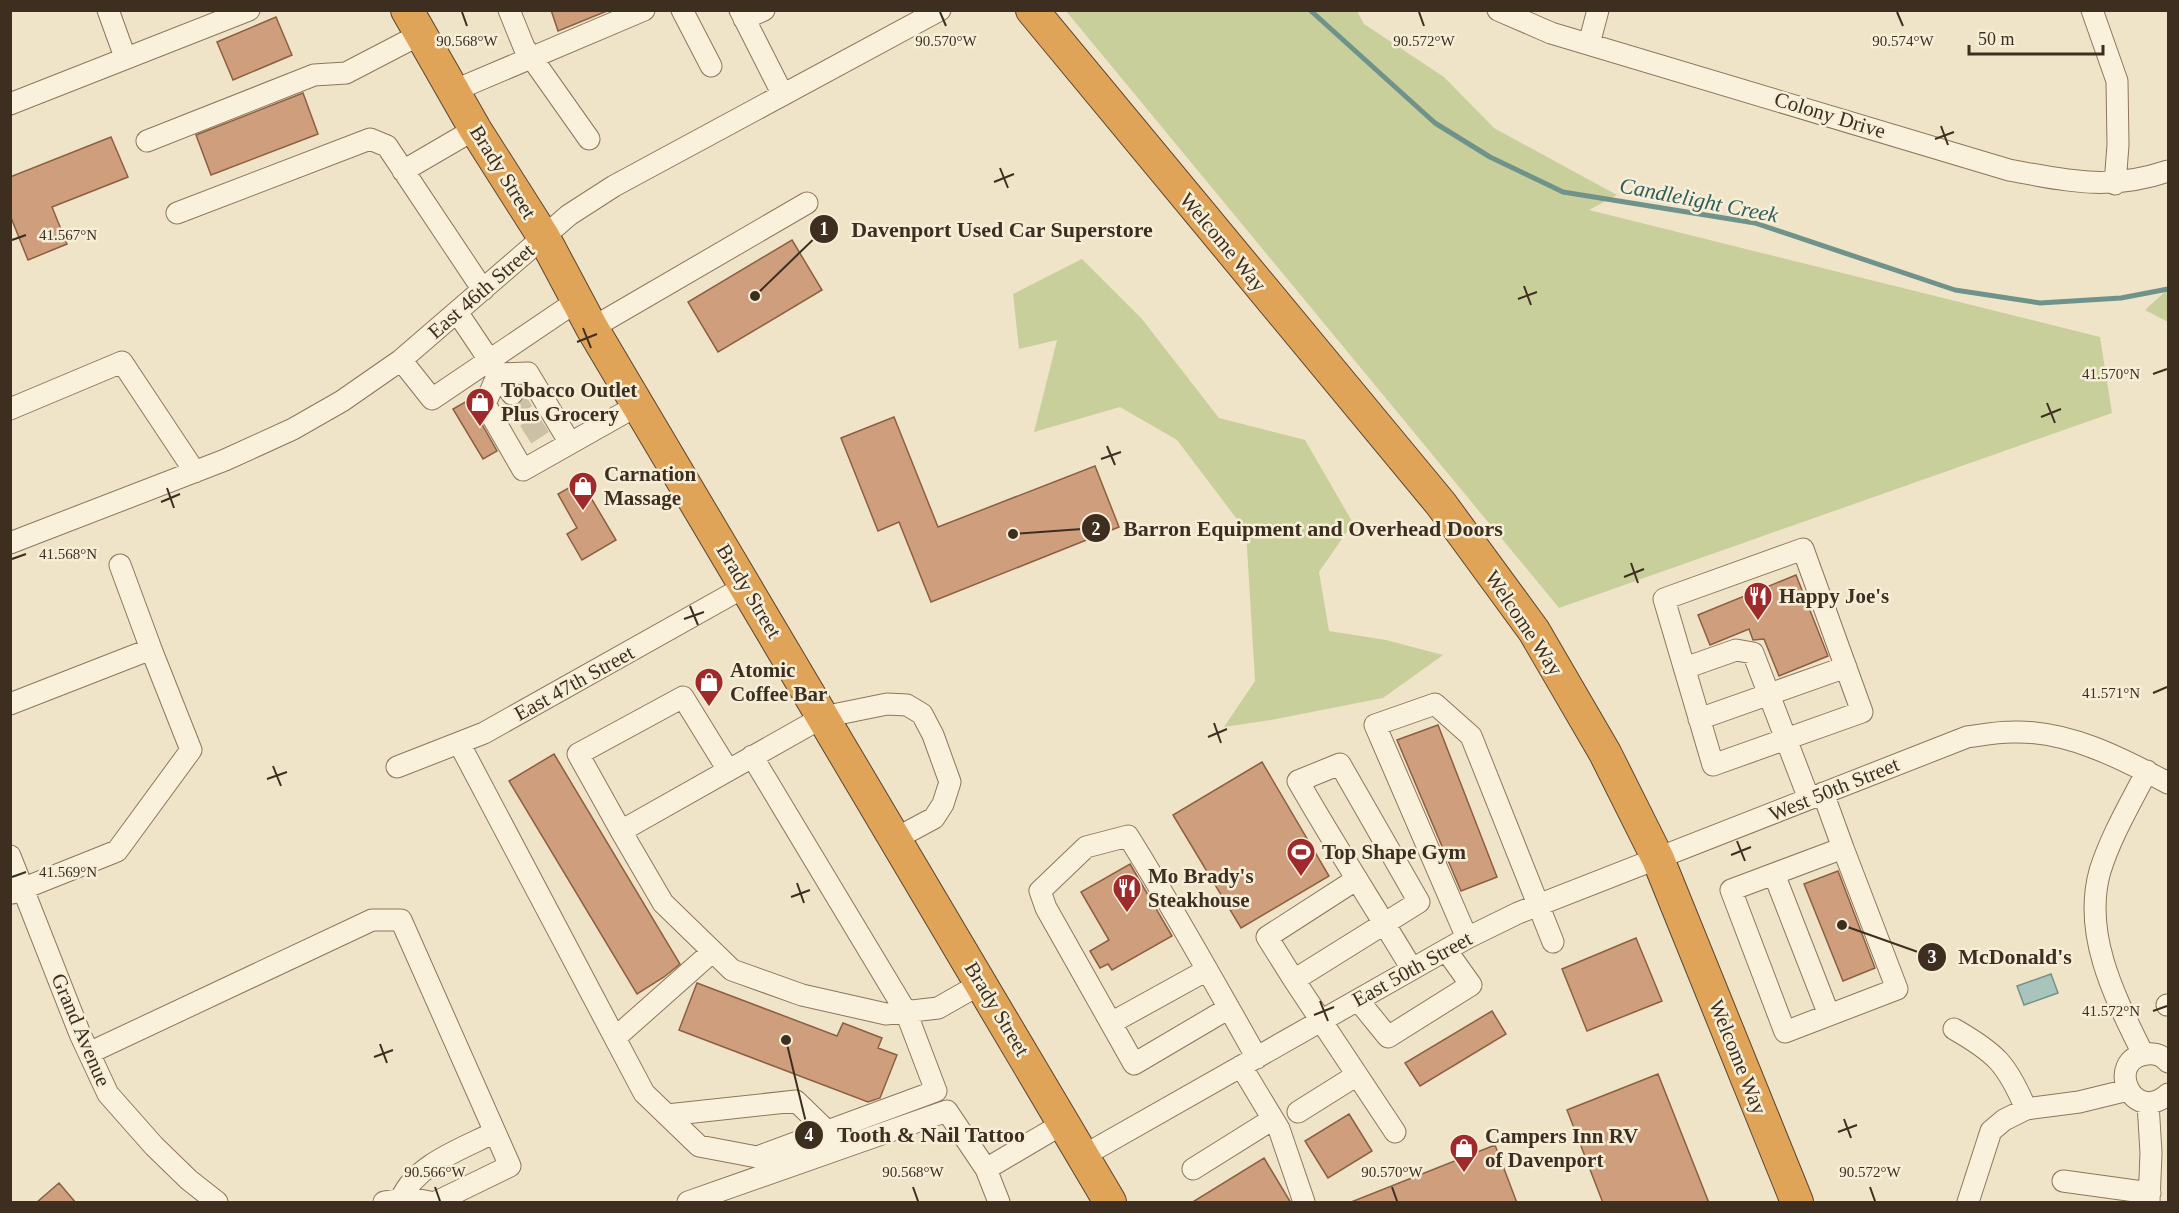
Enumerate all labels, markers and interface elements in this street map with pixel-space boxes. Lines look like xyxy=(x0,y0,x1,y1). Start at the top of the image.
scale bar xyxy=(1969,18,2102,56)
text: 50 m xyxy=(1978,29,2015,49)
text: 90.568°W xyxy=(436,33,499,49)
text: 90.570°W xyxy=(915,33,978,49)
text: 90.572°W xyxy=(1393,33,1456,49)
text: 90.574°W xyxy=(1872,33,1935,49)
street label: Colony Drive xyxy=(1772,87,1888,143)
street label: Brady Street xyxy=(465,121,541,223)
water label: Candlelight Creek xyxy=(1618,172,1782,228)
street label: Welcome Way xyxy=(1175,188,1272,297)
callout: Davenport Used Car Superstore xyxy=(809,209,1165,249)
text: Davenport Used Car Superstore xyxy=(851,217,1153,242)
text: 1 xyxy=(820,219,829,239)
text: 41.567°N xyxy=(39,227,97,243)
street label: East 46th Street xyxy=(423,238,539,344)
text: 41.570°N xyxy=(2082,366,2140,382)
place label: Tobacco Outlet Plus Grocery xyxy=(501,378,637,426)
shop icon: Tobacco Outlet Plus Grocery xyxy=(464,386,496,428)
place label: Carnation Massage xyxy=(604,462,696,510)
shop icon: Carnation Massage xyxy=(567,470,599,512)
callout: Barron Equipment and Overhead Doors xyxy=(1081,508,1515,548)
text: Barron Equipment and Overhead Doors xyxy=(1123,516,1503,541)
text: 2 xyxy=(1092,519,1101,539)
street label: Brady Street xyxy=(712,540,787,643)
text: 41.568°N xyxy=(39,546,97,562)
street label: Welcome Way xyxy=(1480,566,1568,681)
restaurant icon: Happy Joe's xyxy=(1742,580,1774,622)
place label: Happy Joe's xyxy=(1779,584,1889,608)
street label: East 47th Street xyxy=(510,640,638,726)
place label: Atomic Coffee Bar xyxy=(730,658,827,706)
shop icon: Atomic Coffee Bar xyxy=(693,666,725,708)
text: 41.571°N xyxy=(2082,685,2140,701)
street label: West 50th Street xyxy=(1765,752,1903,826)
sports icon: Top Shape Gym xyxy=(1285,836,1317,878)
place label: Top Shape Gym xyxy=(1322,840,1466,864)
text: 41.569°N xyxy=(39,864,97,880)
place label: Mo Brady's Steakhouse xyxy=(1148,864,1254,912)
restaurant icon: Mo Brady's Steakhouse xyxy=(1111,872,1143,914)
street label: East 50th Street xyxy=(1348,926,1476,1012)
callout: McDonald's xyxy=(1917,937,2084,977)
text: McDonald's xyxy=(1958,944,2072,969)
text: 3 xyxy=(1928,947,1937,967)
street label: Brady Street xyxy=(960,958,1035,1061)
street label: Grand Avenue xyxy=(46,970,116,1090)
street label: Welcome Way xyxy=(1704,996,1772,1118)
text: 41.572°N xyxy=(2082,1003,2140,1019)
callout: Tooth & Nail Tattoo xyxy=(794,1115,1037,1155)
text: Tooth & Nail Tattoo xyxy=(837,1122,1025,1147)
place label: Campers Inn RV of Davenport xyxy=(1485,1124,1638,1172)
text: 4 xyxy=(805,1125,814,1145)
shop icon: Campers Inn RV of Davenport xyxy=(1448,1132,1480,1174)
text: 90.566°W xyxy=(404,1164,467,1180)
text: 90.568°W xyxy=(882,1164,945,1180)
text: 90.570°W xyxy=(1361,1164,1424,1180)
text: 90.572°W xyxy=(1839,1164,1902,1180)

